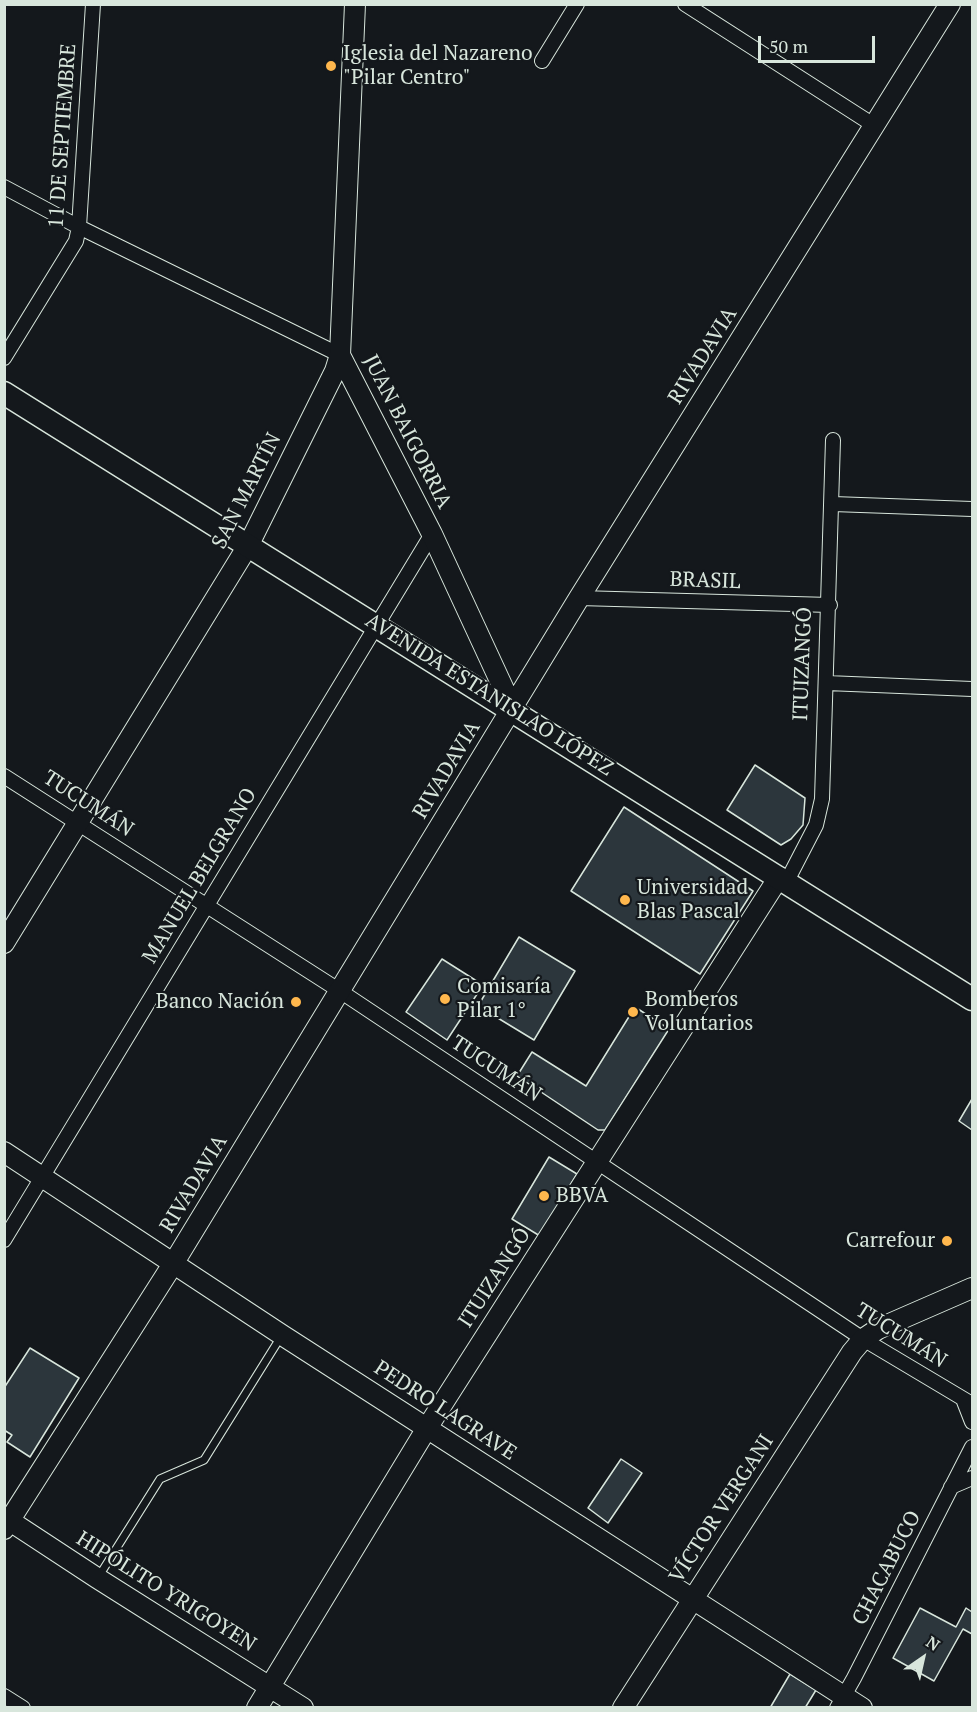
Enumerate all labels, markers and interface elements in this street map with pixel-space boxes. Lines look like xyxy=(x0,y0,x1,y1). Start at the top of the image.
scale bar xyxy=(761,24,878,62)
text: 50 m xyxy=(769,34,808,58)
place label: Iglesia del Nazareno "Pilar Centro" xyxy=(343,41,533,91)
street label: 11 DE SEPTIEMBRE xyxy=(44,43,82,229)
marker: Iglesia del Nazareno "Pilar Centro" xyxy=(324,59,338,73)
street label: RIVADAVIA xyxy=(663,303,743,409)
street label: JUAN BAIGORRIA xyxy=(357,351,457,513)
street label: SAN MARTÍN xyxy=(207,429,287,553)
street label: BRASIL xyxy=(669,567,741,595)
street label: ITUIZANGÓ xyxy=(788,607,818,721)
street label: AVENIDA ESTANISLAO LÓPEZ xyxy=(360,608,618,782)
street label: RIVADAVIA xyxy=(408,717,486,823)
street label: TUCUMÁN xyxy=(38,765,138,843)
street label: MANUEL BELGRANO xyxy=(138,784,262,968)
place label: Universidad Blas Pascal xyxy=(637,875,748,925)
marker: Universidad Blas Pascal xyxy=(618,893,632,907)
place label: Comisaría Pilar 1° xyxy=(457,974,551,1024)
place label: Bomberos Voluntarios xyxy=(645,987,753,1037)
place label: Banco Nación xyxy=(156,989,284,1015)
marker: Comisaría Pilar 1° xyxy=(438,992,452,1006)
marker: Banco Nación xyxy=(289,995,303,1009)
marker: Bomberos Voluntarios xyxy=(626,1005,640,1019)
street label: TUCUMÁN xyxy=(446,1030,546,1108)
street label: RIVADAVIA xyxy=(155,1131,233,1237)
place label: BBVA xyxy=(556,1183,608,1209)
marker: BBVA xyxy=(537,1189,551,1203)
street label: ITUIZANGÓ xyxy=(453,1223,537,1333)
place label: Carrefour xyxy=(846,1228,935,1254)
marker: Carrefour xyxy=(940,1234,954,1248)
street label: TUCUMÁN xyxy=(851,1298,951,1374)
street label: PEDRO LAGRAVE xyxy=(369,1356,521,1466)
street label: VÍCTOR VERGANI xyxy=(665,1430,779,1588)
street label: CHACABUCO xyxy=(847,1507,927,1629)
street label: HIPÓLITO YRIGOYEN xyxy=(72,1526,260,1658)
north arrow xyxy=(893,1628,953,1688)
text: N xyxy=(922,1631,944,1656)

